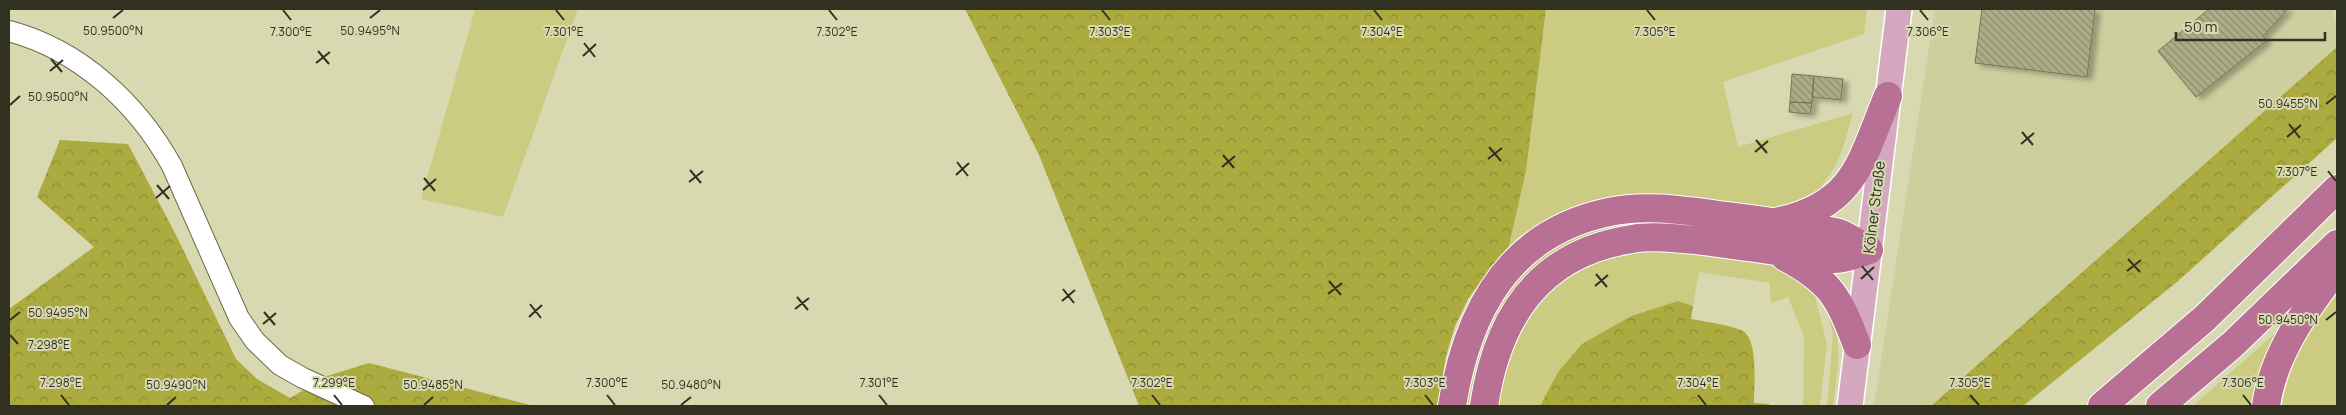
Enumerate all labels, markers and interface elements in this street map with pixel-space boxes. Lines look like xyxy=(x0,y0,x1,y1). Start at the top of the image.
scale bar xyxy=(2176,10,2325,42)
text: 50 m xyxy=(2184,16,2218,37)
text: 50.9500°N xyxy=(83,22,143,39)
text: 50.9495°N xyxy=(340,22,400,39)
text: 7.300°E xyxy=(270,23,312,40)
text: 7.301°E xyxy=(544,23,584,40)
text: 7.302°E xyxy=(816,23,858,40)
text: 7.303°E xyxy=(1089,23,1131,40)
text: 7.304°E xyxy=(1361,23,1403,40)
text: 7.305°E xyxy=(1634,23,1676,40)
text: 7.306°E xyxy=(1907,23,1949,40)
text: 50.9500°N xyxy=(28,88,88,105)
text: 50.9455°N xyxy=(2258,95,2318,112)
street label: Kölner Straße xyxy=(1858,159,1890,255)
text: 7.307°E xyxy=(2277,163,2317,180)
text: 50.9495°N xyxy=(28,304,88,321)
text: 50.9450°N xyxy=(2258,311,2318,328)
text: 7.298°E xyxy=(28,336,70,353)
text: 7.298°E xyxy=(40,374,82,391)
text: 7.299°E xyxy=(313,374,355,391)
text: 7.300°E xyxy=(586,374,628,391)
text: 7.301°E xyxy=(859,374,899,391)
text: 7.302°E xyxy=(1131,374,1173,391)
text: 7.303°E xyxy=(1404,374,1446,391)
text: 7.304°E xyxy=(1677,374,1719,391)
text: 7.305°E xyxy=(1949,374,1991,391)
text: 7.306°E xyxy=(2222,374,2264,391)
text: 50.9490°N xyxy=(146,376,206,393)
text: 50.9485°N xyxy=(403,376,463,393)
text: 50.9480°N xyxy=(661,376,721,393)

